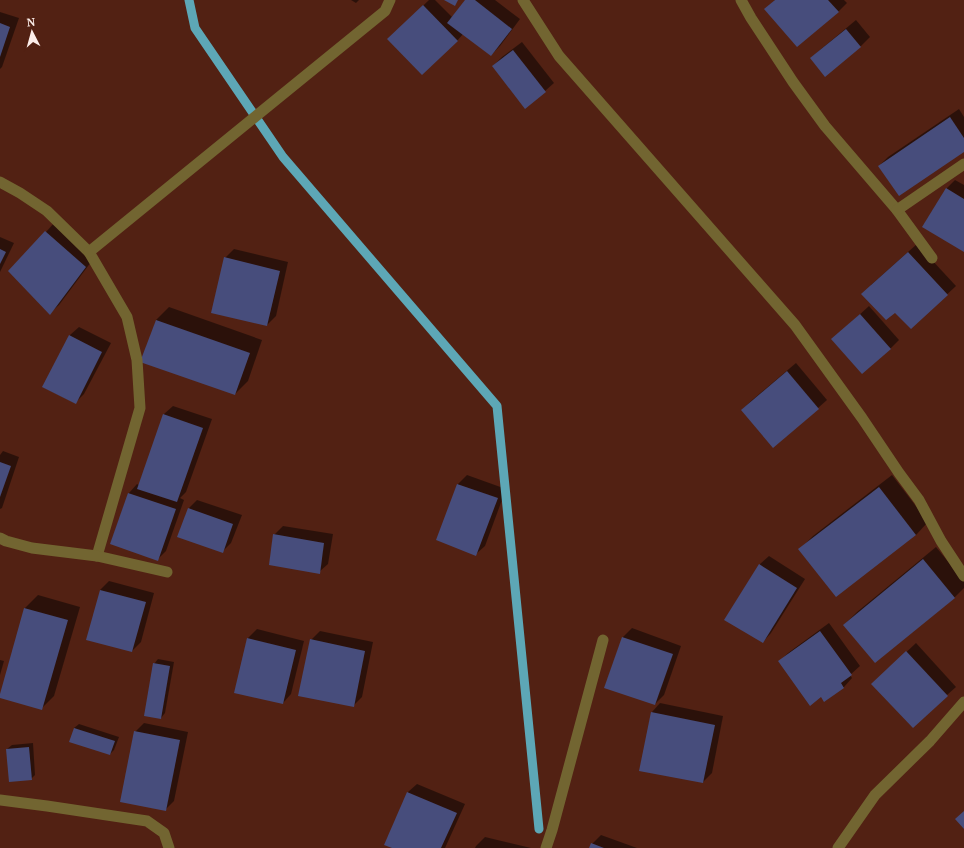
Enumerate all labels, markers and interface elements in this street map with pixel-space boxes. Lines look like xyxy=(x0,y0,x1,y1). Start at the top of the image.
north arrow xyxy=(12,12,52,52)
text: N xyxy=(26,15,36,29)

